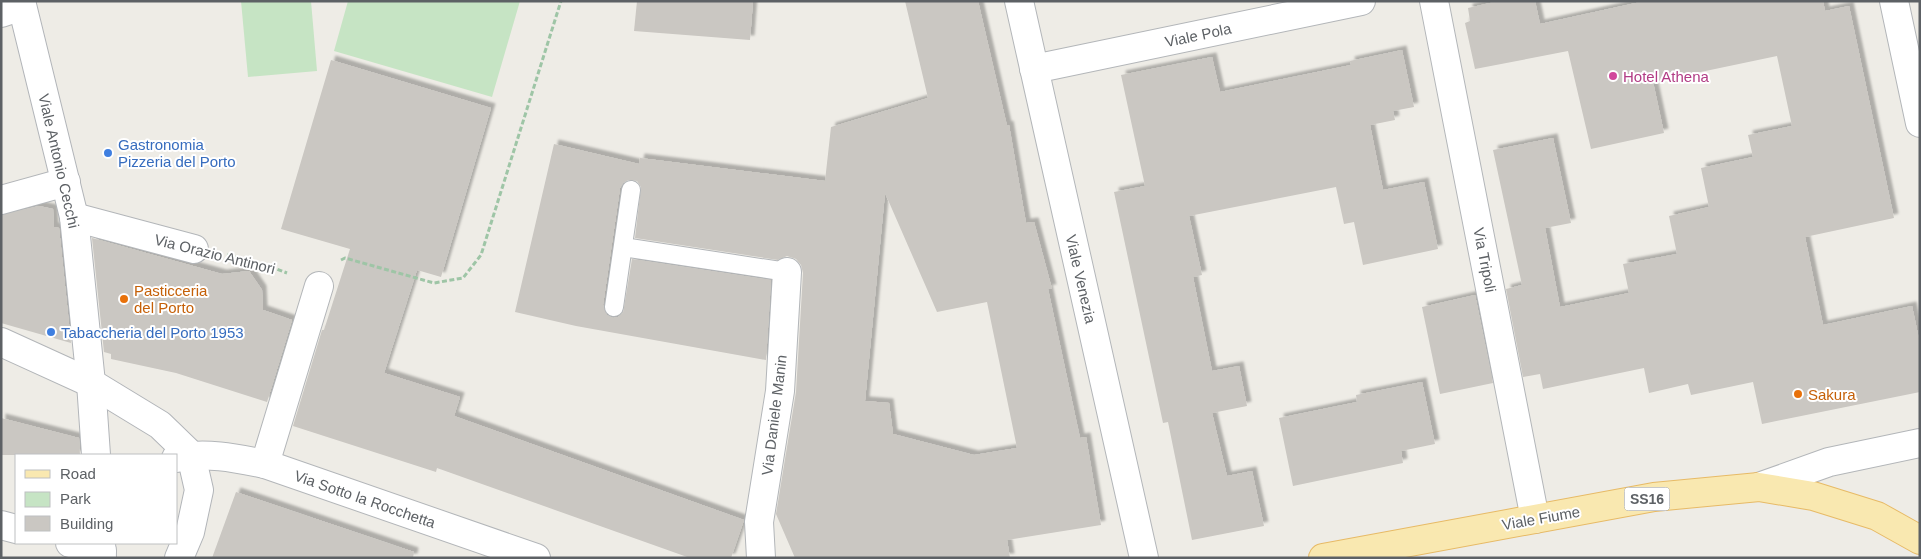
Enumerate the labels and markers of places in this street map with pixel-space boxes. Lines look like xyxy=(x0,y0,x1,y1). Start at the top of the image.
place label: Hotel Athena xyxy=(1623,68,1710,85)
marker: Hotel Athena xyxy=(1607,70,1619,82)
place label: Gastronomia Pizzeria del Porto xyxy=(118,136,236,170)
marker: Gastronomia Pizzeria del Porto xyxy=(102,147,114,159)
place label: Pasticceria del Porto xyxy=(134,282,208,316)
marker: Pasticceria del Porto xyxy=(118,293,130,305)
place label: Tabaccheria del Porto 1953 xyxy=(61,324,244,341)
marker: Tabaccheria del Porto 1953 xyxy=(45,326,57,338)
place label: Sakura xyxy=(1808,386,1856,403)
marker: Sakura xyxy=(1792,388,1804,400)

